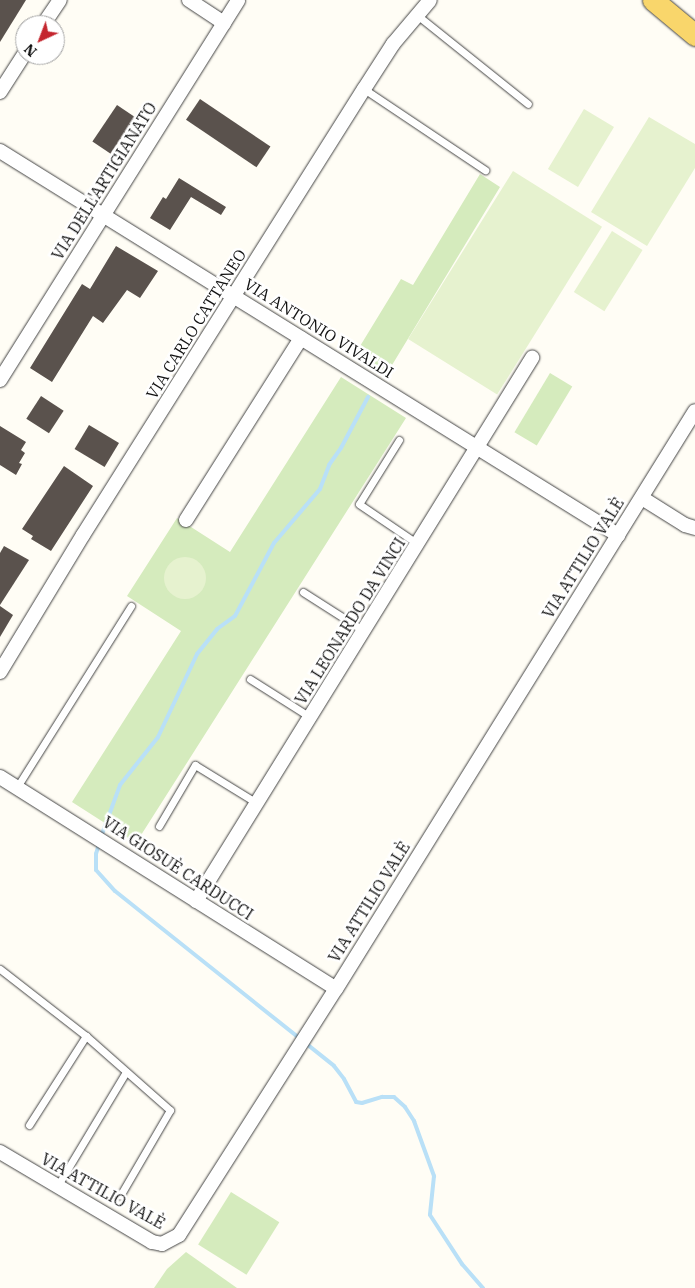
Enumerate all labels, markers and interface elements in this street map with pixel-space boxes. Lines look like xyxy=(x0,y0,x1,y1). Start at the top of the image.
north arrow xyxy=(15,15,65,65)
text: N xyxy=(20,40,41,61)
street label: VIA DELL'ARTIGIANATO xyxy=(48,99,160,263)
street label: VIA CARLO CATTANEO xyxy=(142,246,250,402)
street label: VIA ANTONIO VIVALDI xyxy=(241,274,397,382)
street label: VIA ATTILIO VALÈ xyxy=(538,494,628,622)
street label: VIA LEONARDO DA VINCI xyxy=(291,534,409,708)
street label: VIA GIOSUÈ CARDUCCI xyxy=(99,812,257,924)
street label: VIA ATTILIO VALÈ xyxy=(324,838,414,966)
street label: VIA ATTILIO VALÈ xyxy=(38,1149,168,1233)

